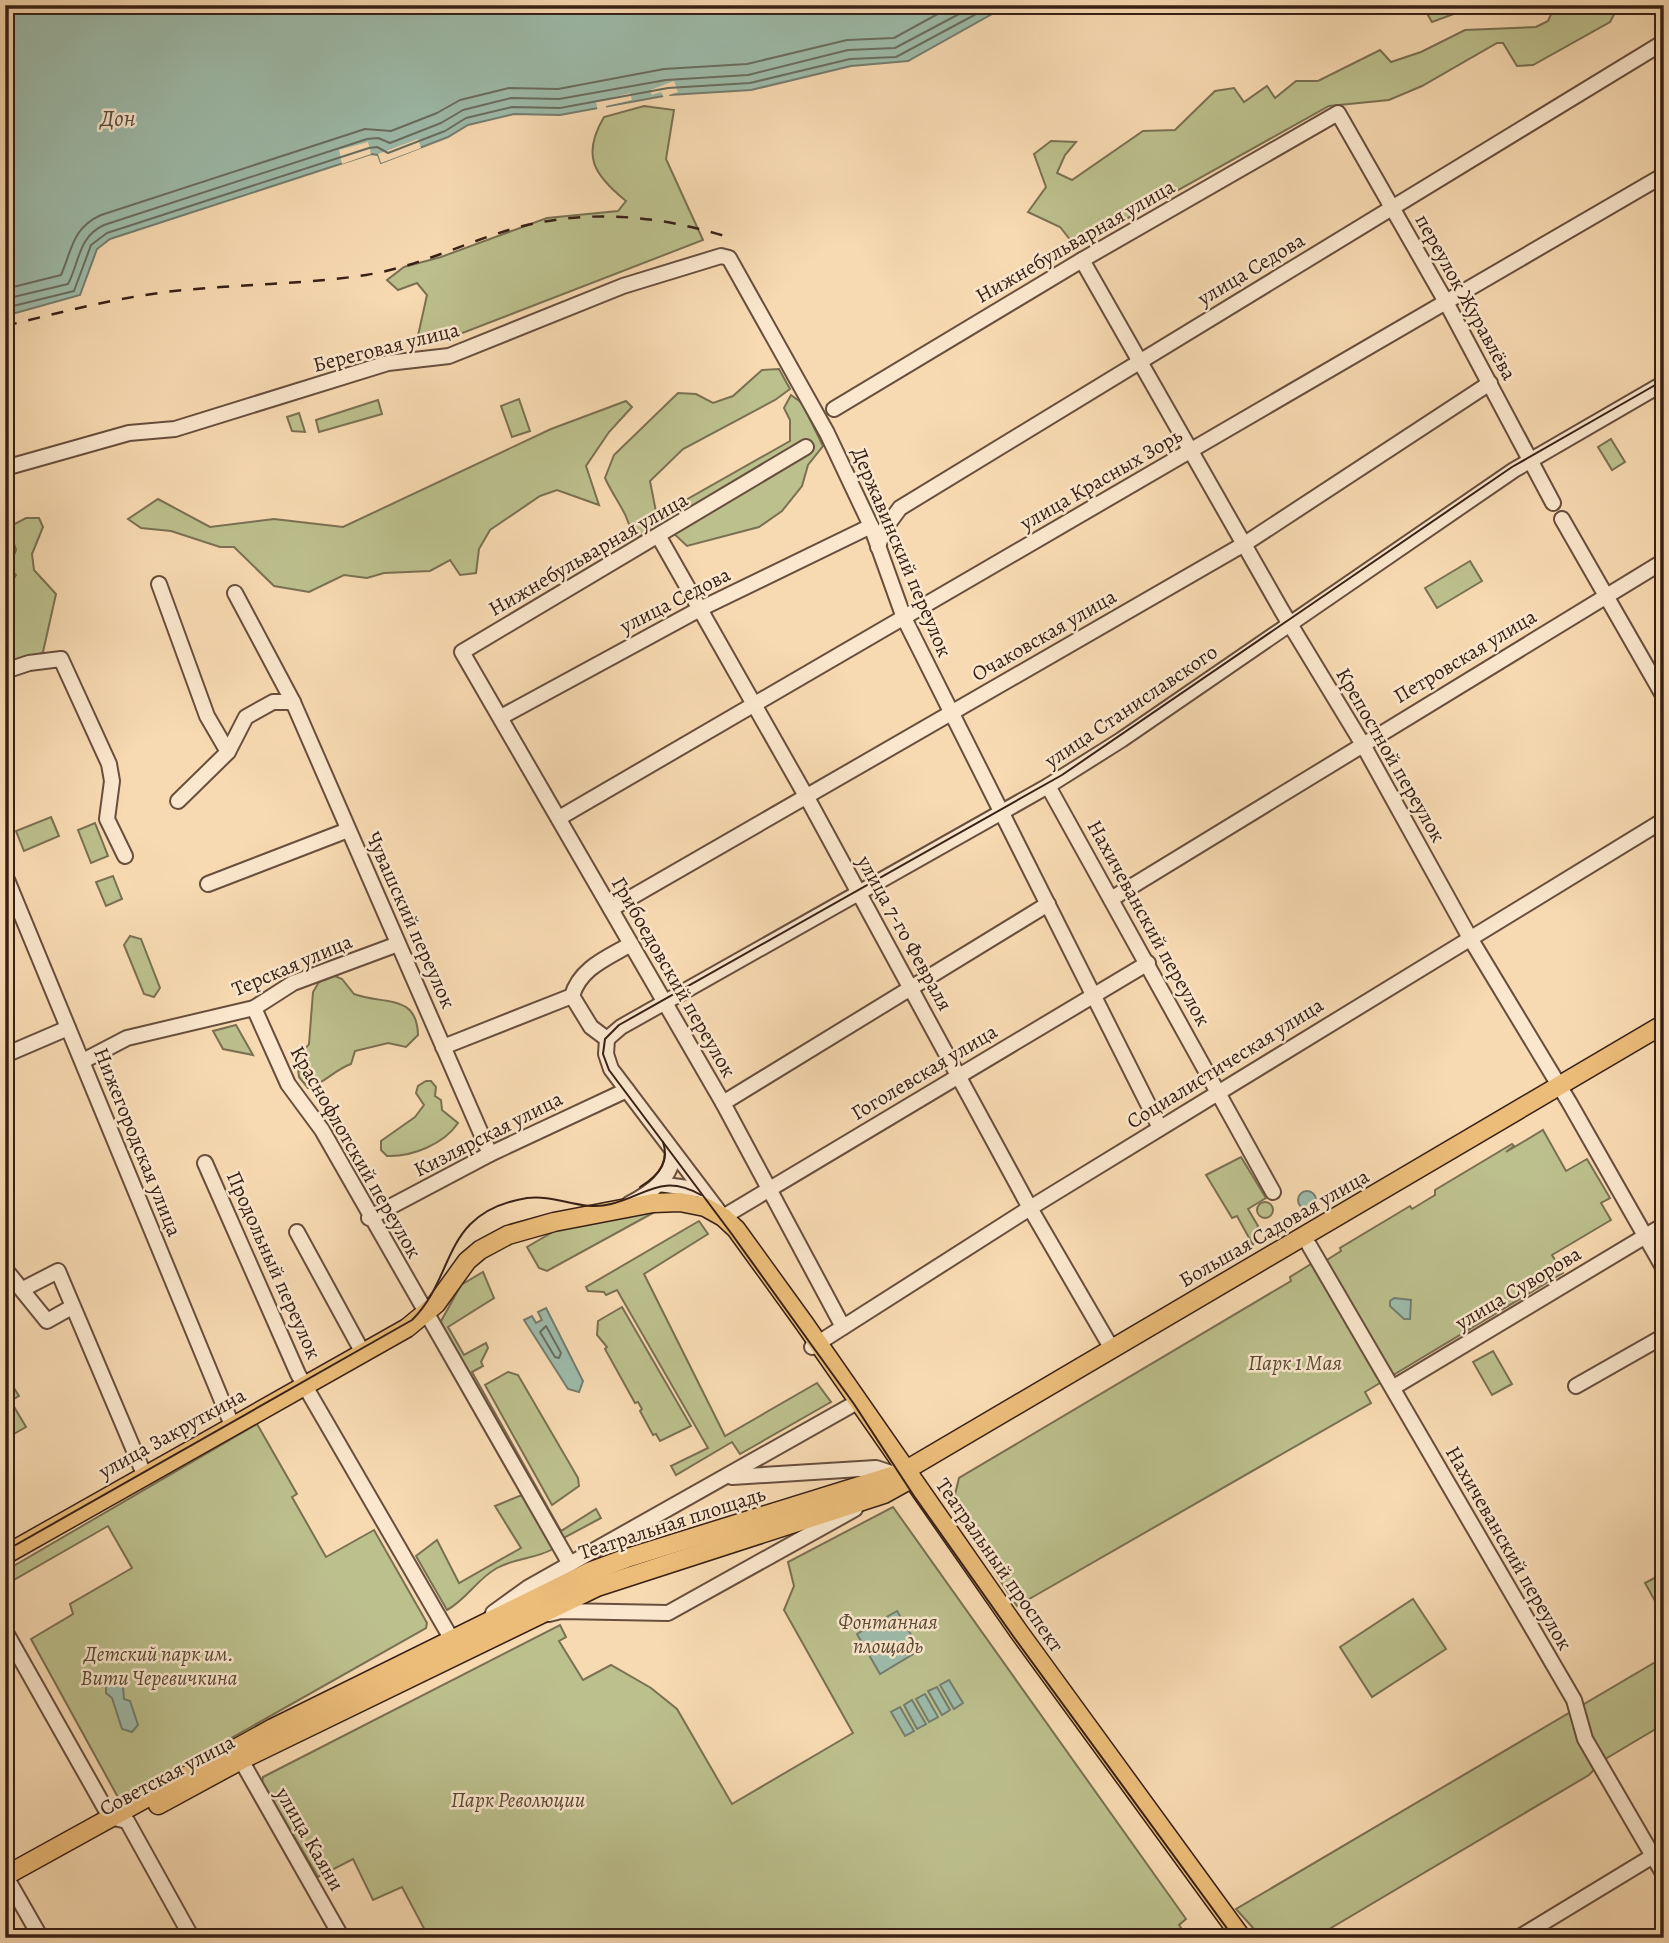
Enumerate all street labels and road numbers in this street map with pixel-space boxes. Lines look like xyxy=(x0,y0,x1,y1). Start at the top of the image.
street label: Нижнебульварная улица xyxy=(970,172,1180,310)
street label: переулок Журавлёва xyxy=(1409,209,1524,385)
street label: улица Седова xyxy=(1191,226,1310,313)
street label: Береговая улица xyxy=(310,315,462,379)
street label: улица Красных Зорь xyxy=(1014,421,1187,537)
street label: Державинский переулок xyxy=(845,443,959,661)
street label: Нижнебульварная улица xyxy=(483,485,693,623)
street label: улица Седова xyxy=(614,560,735,640)
street label: Очаковская улица xyxy=(967,582,1122,688)
street label: Петровская улица xyxy=(1388,602,1542,710)
street label: улица Станиславского xyxy=(1038,638,1223,775)
street label: Крепостной переулок xyxy=(1330,662,1453,848)
street label: Нахичеванский переулок xyxy=(1081,815,1217,1031)
street label: Чувашский переулок xyxy=(359,827,463,1013)
street label: улица 7-го Февраля xyxy=(850,849,959,1016)
street label: Грибоедовский переулок xyxy=(605,872,743,1083)
street label: Терская улица xyxy=(228,927,357,1003)
street label: Социалистическая улица xyxy=(1121,991,1329,1135)
street label: Гоголевская улица xyxy=(846,1017,1003,1127)
street label: Краснофлотский переулок xyxy=(284,1041,428,1264)
street label: Нижегородская улица xyxy=(87,1043,189,1241)
street label: Кизлярская улица xyxy=(409,1084,567,1184)
street label: Большая Садовая улица xyxy=(1174,1162,1374,1294)
street label: Продольный переулок xyxy=(220,1166,328,1364)
street label: улица Суворова xyxy=(1449,1239,1586,1337)
street label: улица Закруткина xyxy=(93,1381,251,1486)
street label: Нахичеванский переулок xyxy=(1439,1441,1579,1655)
street label: Театральный проспект xyxy=(929,1472,1071,1658)
street label: Театральная площадь xyxy=(575,1480,769,1566)
street label: Советская улица xyxy=(94,1727,240,1822)
street label: улица Каяни xyxy=(269,1781,351,1896)

